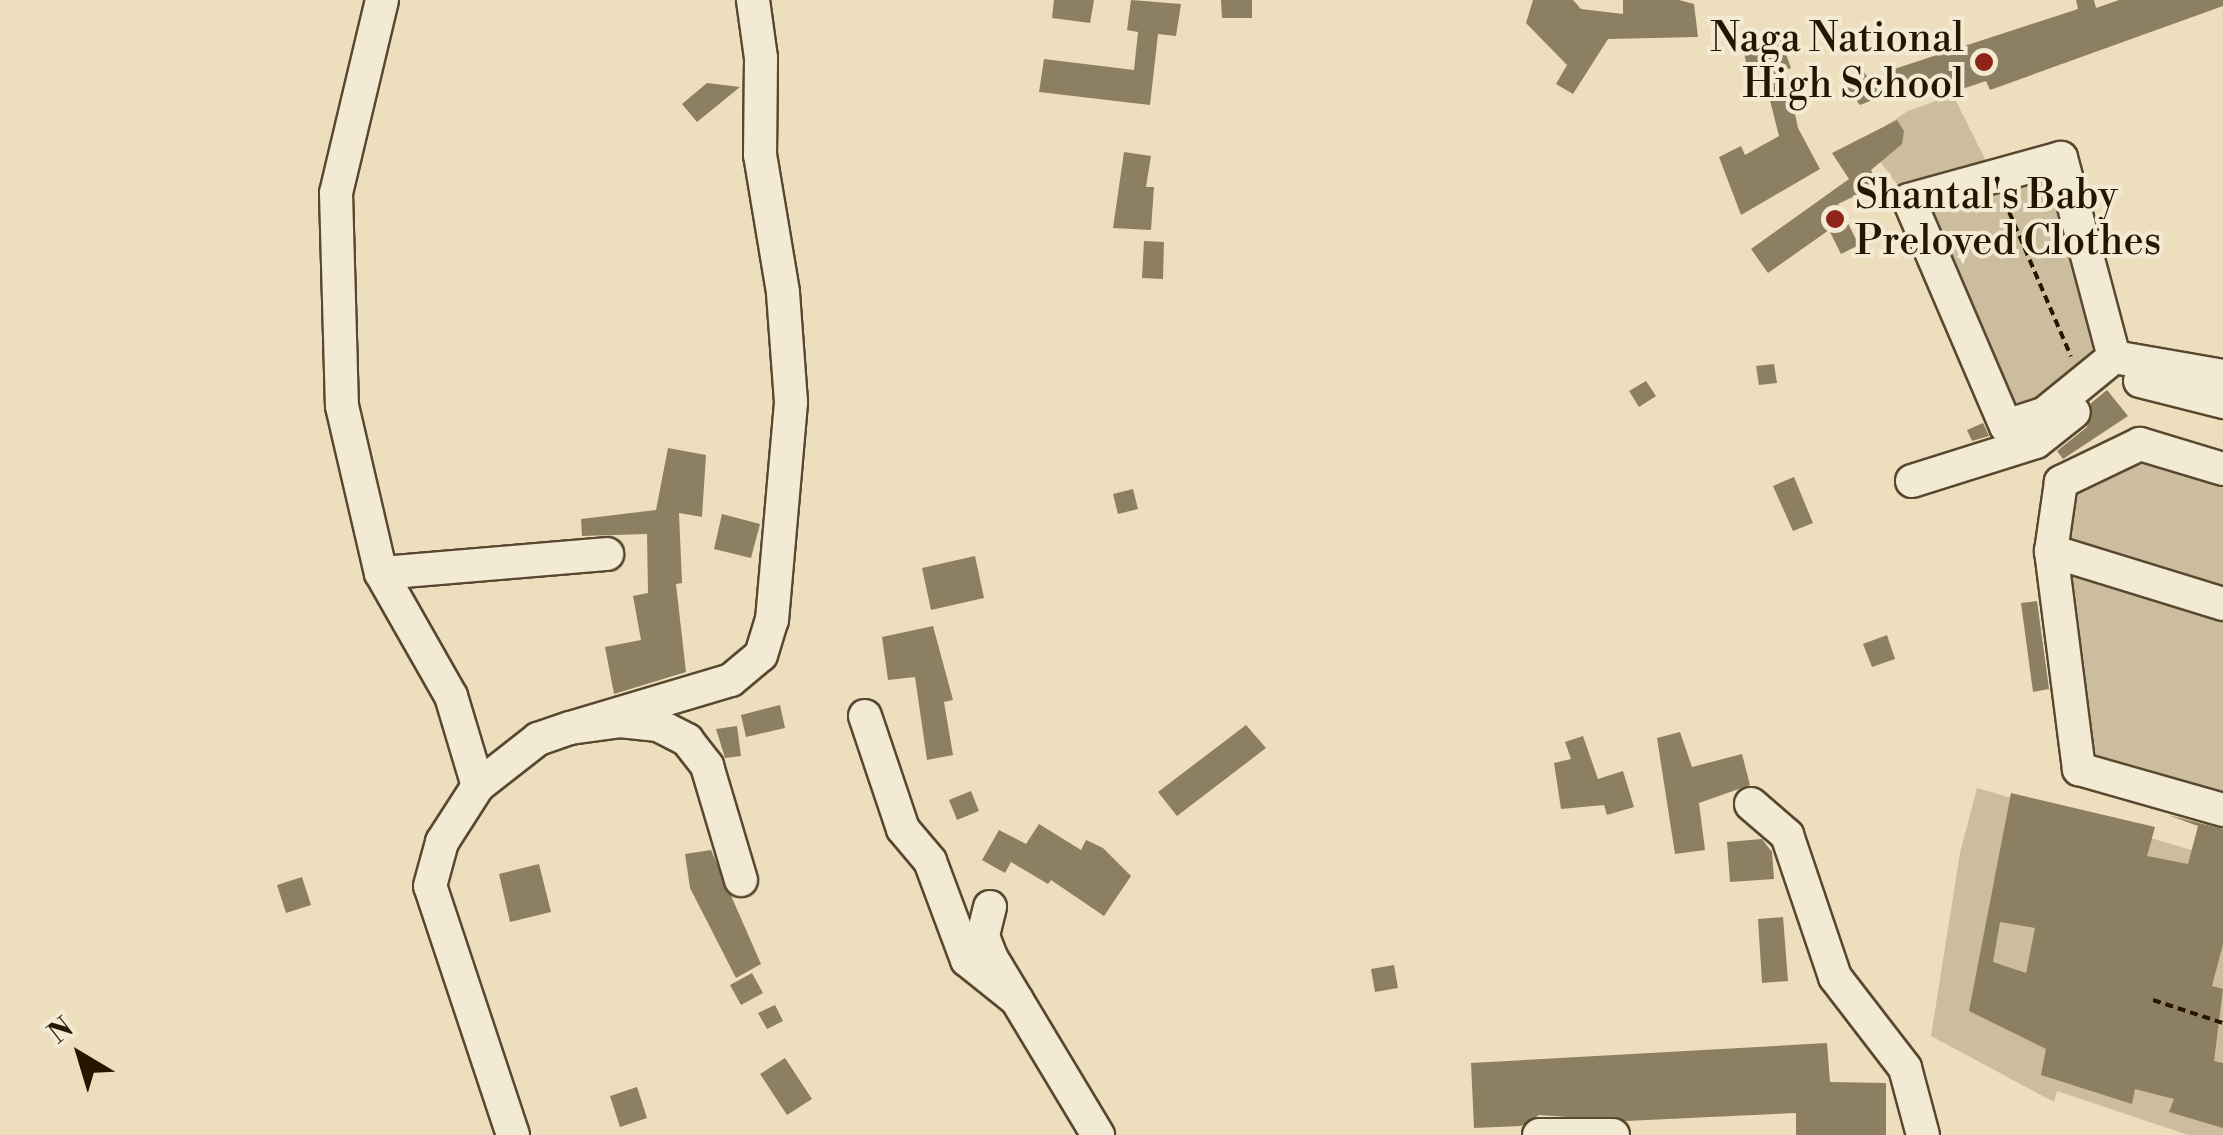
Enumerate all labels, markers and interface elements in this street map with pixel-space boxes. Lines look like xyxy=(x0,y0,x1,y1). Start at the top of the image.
place label: Naga National High School xyxy=(1710,15,1964,109)
marker: Naga National High School xyxy=(1973,51,1995,73)
place label: Shantal's Baby Preloved Clothes xyxy=(1855,172,2161,266)
marker: Shantal's Baby Preloved Clothes xyxy=(1824,208,1846,230)
north arrow xyxy=(30,1005,130,1105)
text: N xyxy=(42,1010,81,1052)

